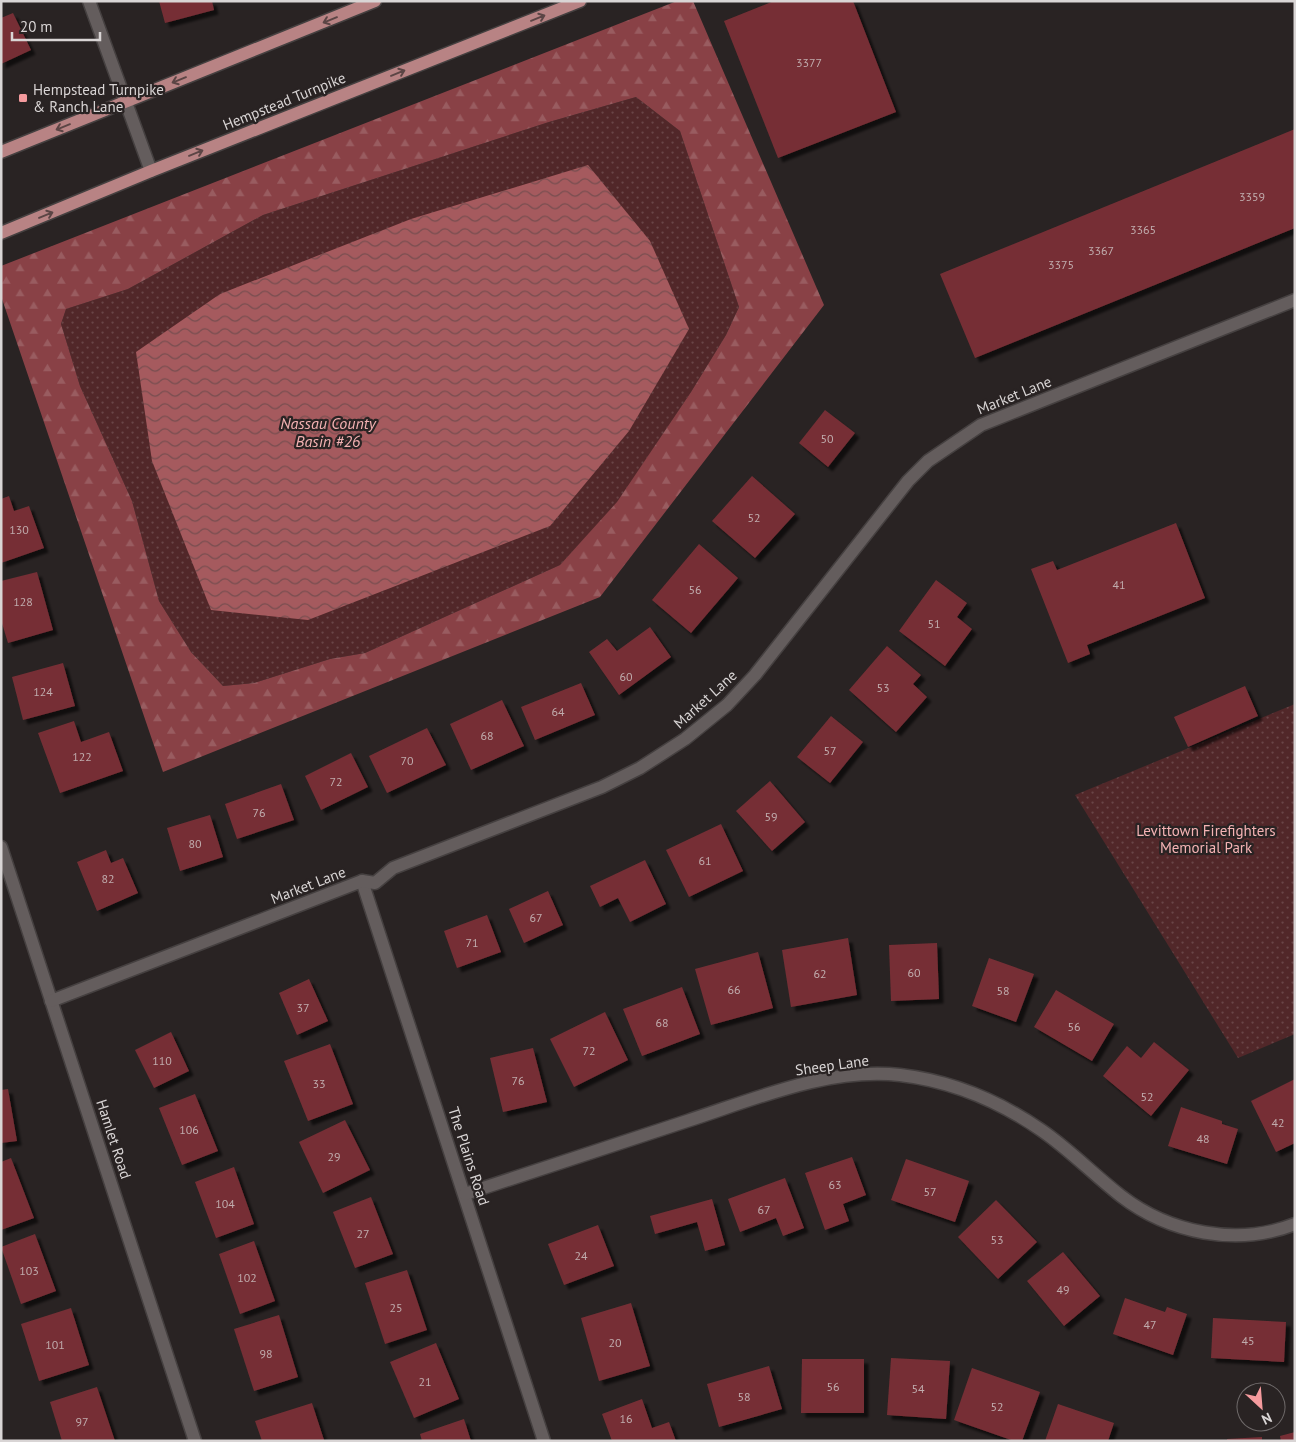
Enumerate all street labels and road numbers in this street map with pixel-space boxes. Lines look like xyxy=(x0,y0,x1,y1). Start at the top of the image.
street label: Hempstead Turnpike xyxy=(220,68,348,134)
street label: Market Lane xyxy=(974,371,1054,419)
street label: Market Lane xyxy=(669,666,741,732)
street label: Market Lane xyxy=(268,862,348,908)
street label: Sheep Lane xyxy=(794,1050,870,1080)
street label: Hamlet Road xyxy=(92,1097,136,1181)
street label: The Plains Road xyxy=(444,1104,494,1208)

